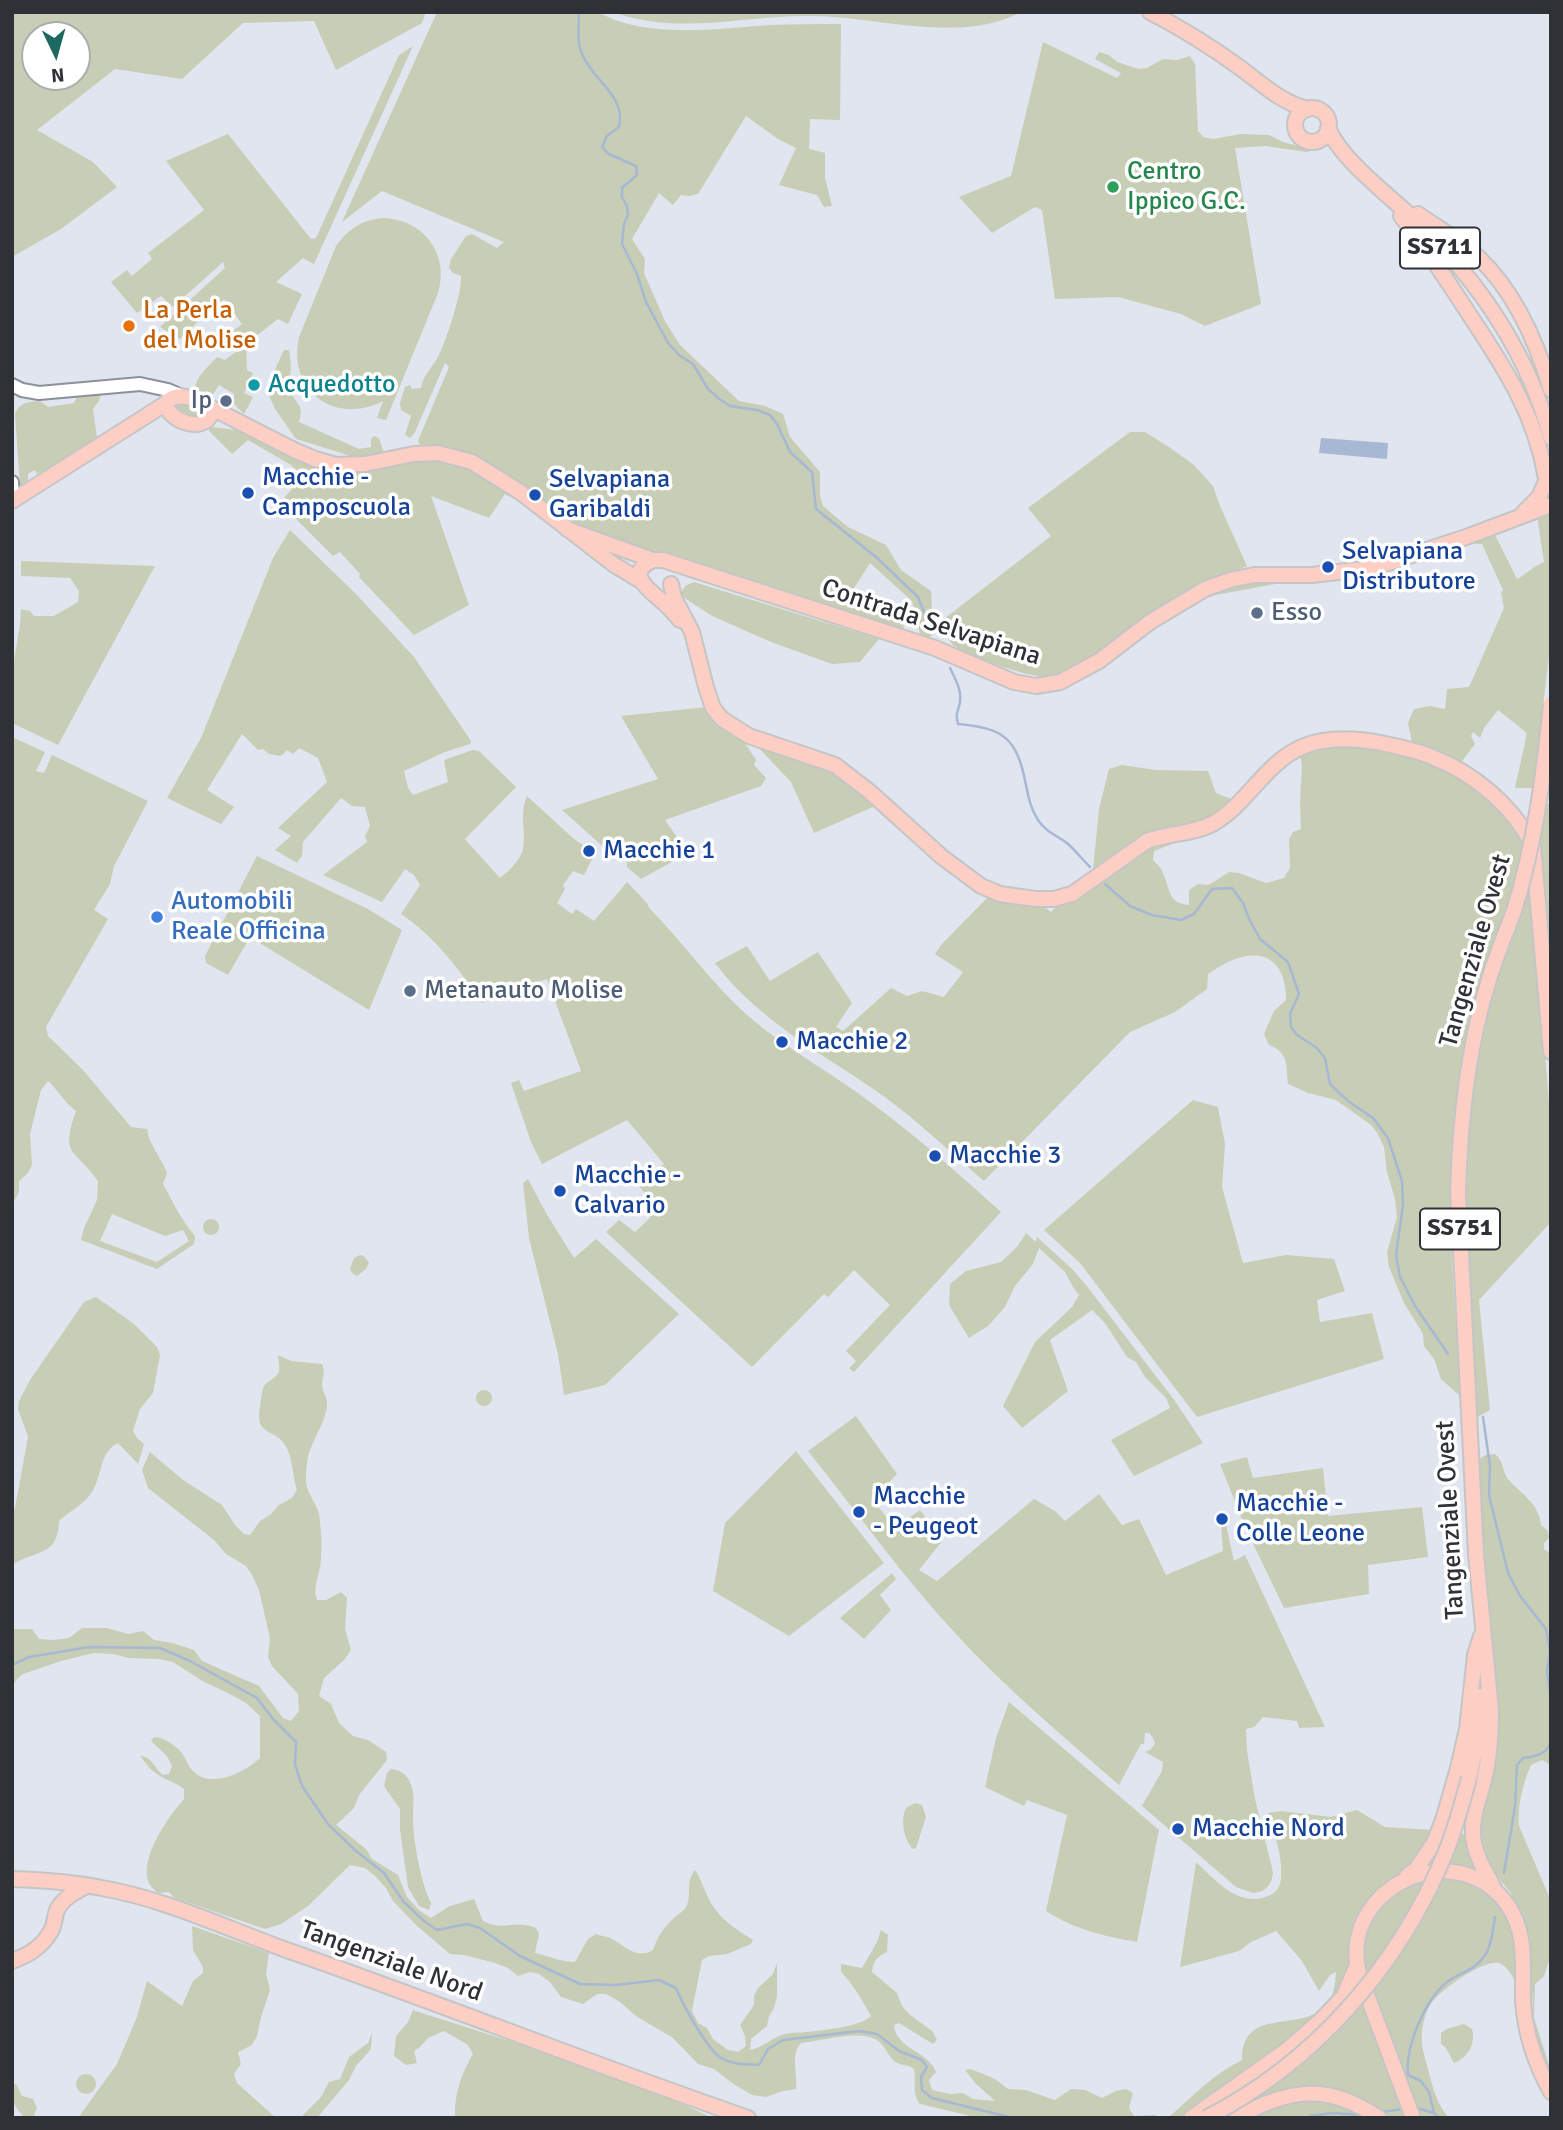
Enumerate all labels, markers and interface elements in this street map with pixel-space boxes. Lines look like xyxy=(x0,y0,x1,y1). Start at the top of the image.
north arrow xyxy=(21,21,91,91)
text: N xyxy=(50,62,65,87)
place label: Centro Ippico G.C. xyxy=(1127,156,1246,218)
marker: Centro Ippico G.C. xyxy=(1105,179,1121,195)
road number: SS711 xyxy=(1400,228,1480,268)
place label: La Perla del Molise xyxy=(143,295,257,356)
marker: La Perla del Molise xyxy=(121,318,137,334)
place label: Acquedotto xyxy=(268,369,395,401)
marker: Acquedotto xyxy=(246,377,262,393)
place label: Ip xyxy=(191,385,212,417)
marker: Ip xyxy=(218,393,234,409)
place label: Macchie - Camposcuola xyxy=(262,462,411,524)
place label: Selvapiana Garibaldi xyxy=(549,464,670,526)
marker: Macchie - Camposcuola xyxy=(240,485,256,501)
marker: Selvapiana Garibaldi xyxy=(527,487,543,503)
place label: Selvapiana Distributore xyxy=(1342,536,1476,598)
marker: Selvapiana Distributore xyxy=(1320,559,1336,575)
street label: Contrada Selvapiana xyxy=(817,573,1045,673)
place label: Esso xyxy=(1271,597,1322,629)
marker: Esso xyxy=(1249,605,1265,621)
place label: Macchie 1 xyxy=(603,835,715,867)
marker: Macchie 1 xyxy=(581,843,597,859)
street label: Tangenziale Ovest xyxy=(1434,851,1518,1051)
place label: Automobili Reale Officina xyxy=(171,886,326,948)
marker: Automobili Reale Officina xyxy=(149,909,165,925)
place label: Metanauto Molise xyxy=(424,975,623,1007)
marker: Metanauto Molise xyxy=(402,983,418,999)
place label: Macchie 2 xyxy=(796,1026,908,1058)
marker: Macchie 2 xyxy=(774,1034,790,1050)
place label: Macchie 3 xyxy=(949,1140,1061,1172)
marker: Macchie 3 xyxy=(927,1148,943,1164)
place label: Macchie - Calvario xyxy=(574,1160,681,1222)
marker: Macchie - Calvario xyxy=(552,1183,568,1199)
road number: SS751 xyxy=(1420,1209,1500,1250)
street label: Tangenziale Ovest xyxy=(1430,1420,1472,1620)
place label: Macchie - Peugeot xyxy=(873,1481,978,1542)
place label: Macchie - Colle Leone xyxy=(1236,1488,1365,1550)
marker: Macchie - Peugeot xyxy=(851,1504,867,1520)
marker: Macchie - Colle Leone xyxy=(1214,1511,1230,1527)
place label: Macchie Nord xyxy=(1192,1813,1345,1845)
marker: Macchie Nord xyxy=(1170,1821,1186,1837)
street label: Tangenziale Nord xyxy=(296,1915,486,2009)

